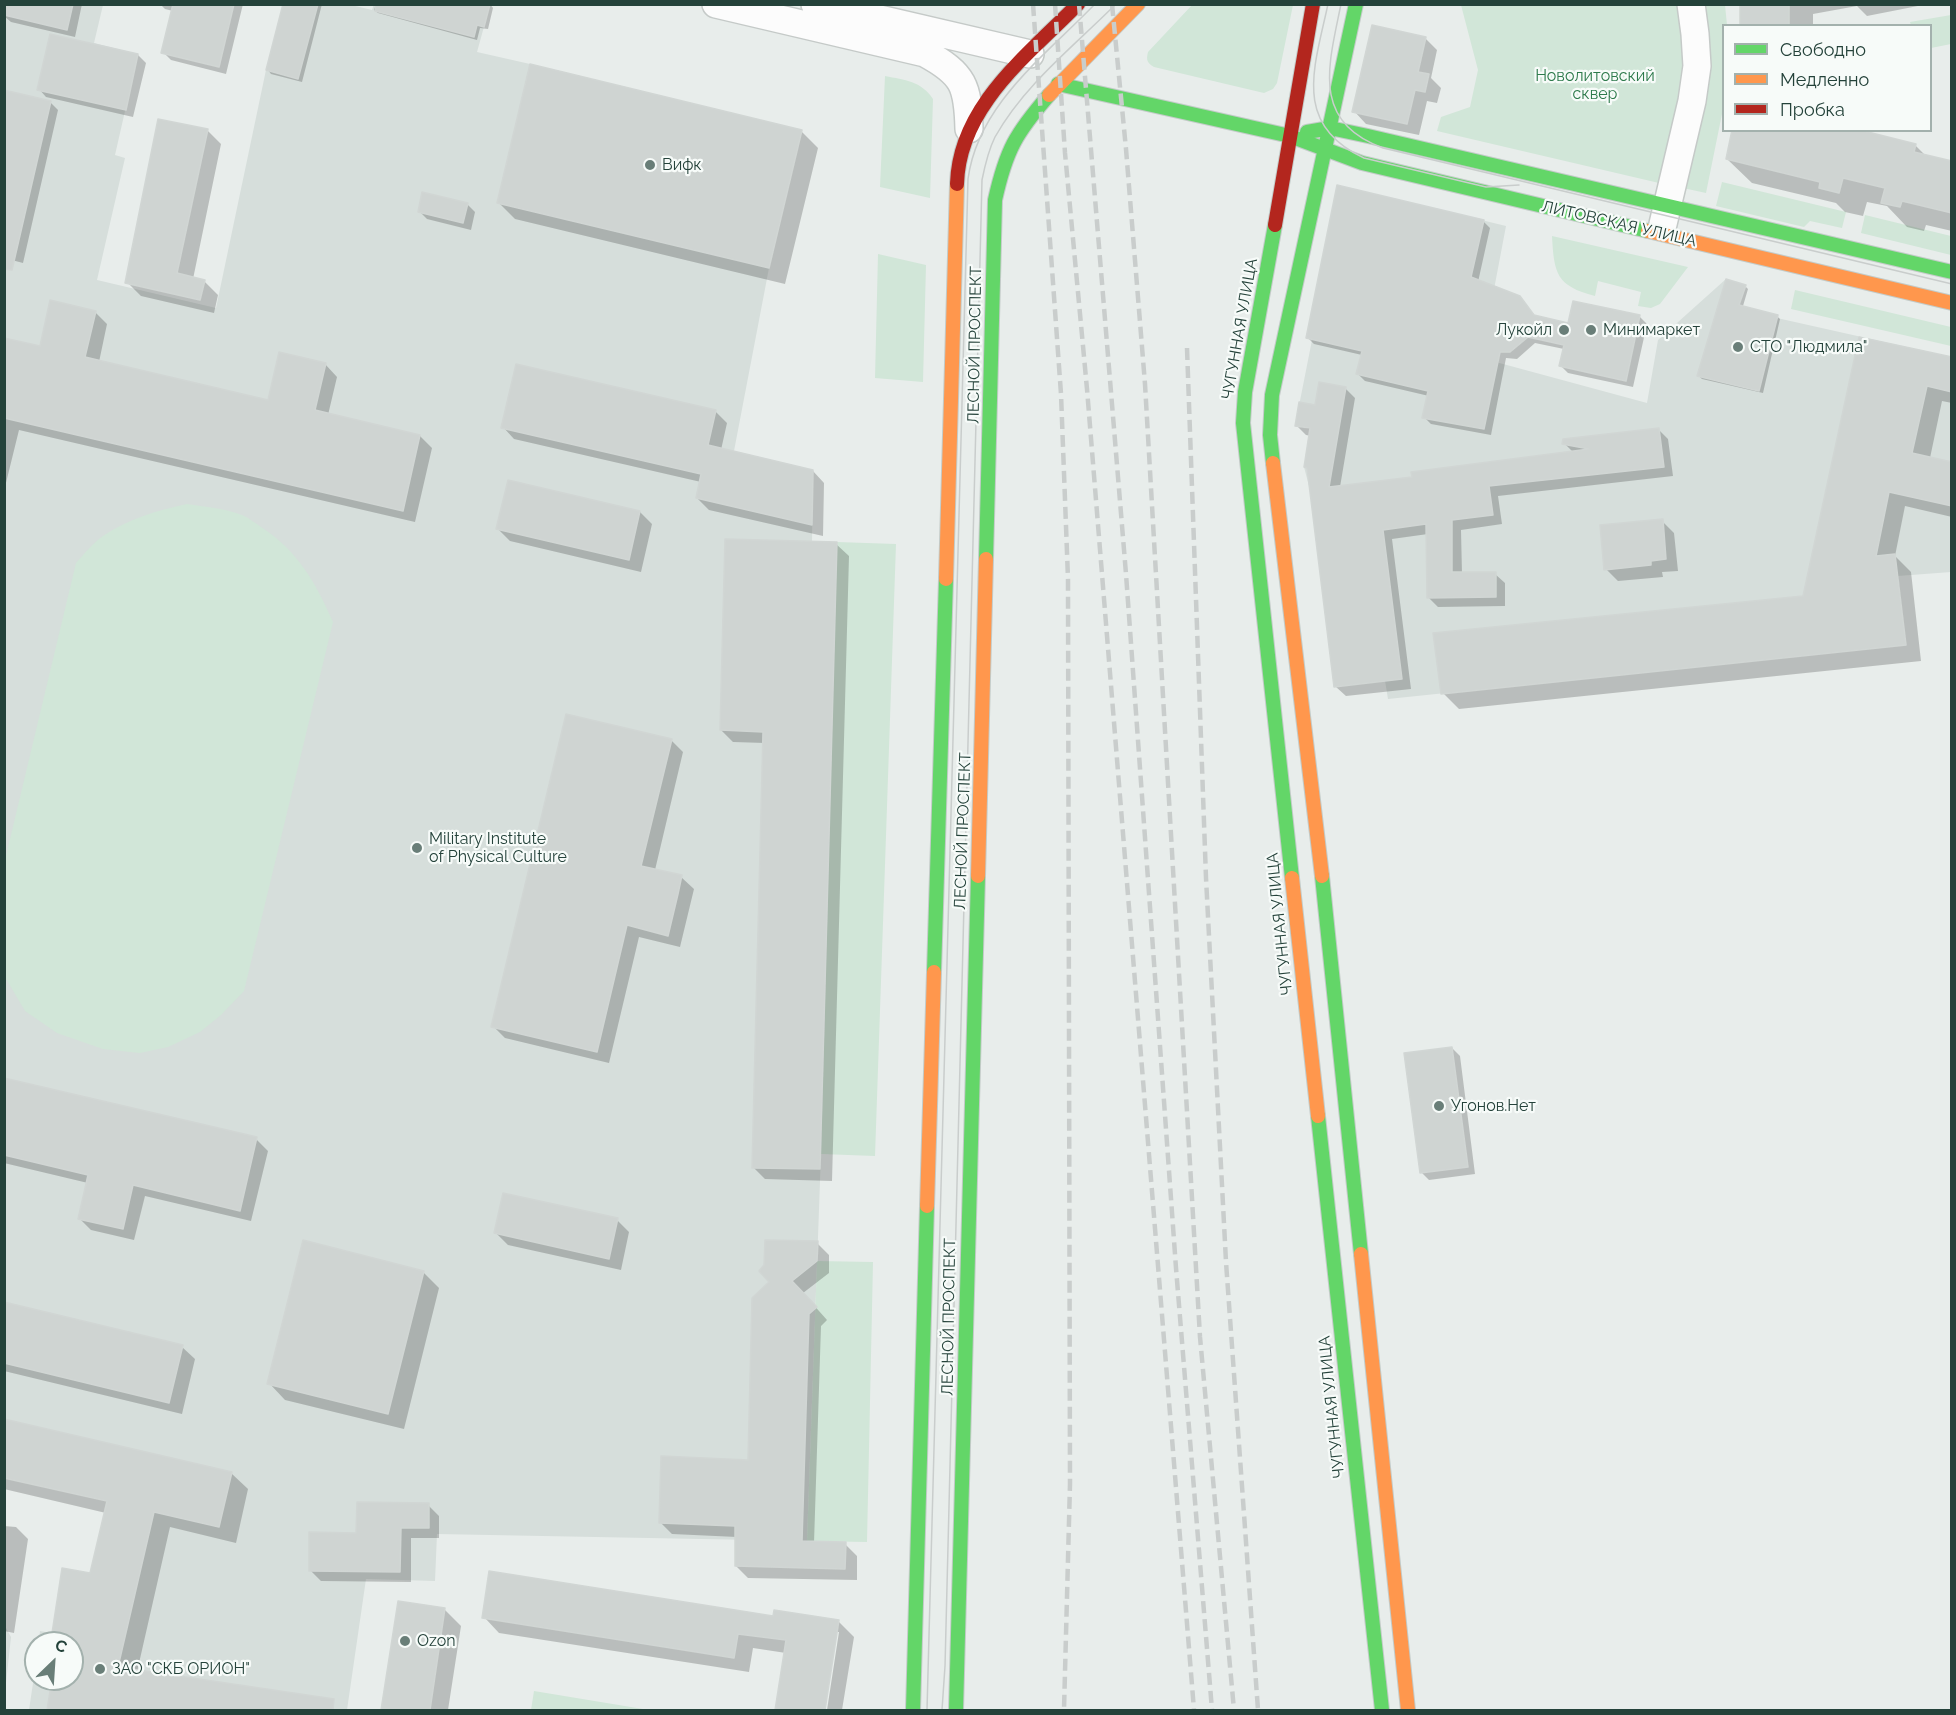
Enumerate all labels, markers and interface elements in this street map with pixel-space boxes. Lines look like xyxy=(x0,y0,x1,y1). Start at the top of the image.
legend xyxy=(1722,24,1932,132)
text: Свободно xyxy=(1780,39,1866,60)
park label: Новолитовский сквер xyxy=(1535,66,1655,104)
text: Медленно xyxy=(1780,69,1869,90)
text: Пробка xyxy=(1780,99,1845,120)
place label: Вифк xyxy=(662,155,702,175)
marker: Вифк xyxy=(643,158,657,172)
street label: ЛИТОВСКАЯ УЛИЦА xyxy=(1540,197,1698,251)
street label: ЧУГУННАЯ УЛИЦА xyxy=(1218,257,1262,401)
street label: ЛЕСНОЙ ПРОСПЕКТ xyxy=(964,266,986,424)
place label: Лукойл xyxy=(1496,320,1552,340)
place label: Минимаркет xyxy=(1603,320,1700,340)
marker: Лукойл xyxy=(1557,323,1571,337)
marker: Минимаркет xyxy=(1584,323,1598,337)
place label: СТО "Людмила" xyxy=(1750,337,1867,357)
marker: СТО "Людмила" xyxy=(1731,340,1745,354)
street label: ЛЕСНОЙ ПРОСПЕКТ xyxy=(951,752,975,910)
place label: Military Institute of Physical Culture xyxy=(429,829,567,867)
marker: Military Institute of Physical Culture xyxy=(410,841,424,855)
street label: ЧУГУННАЯ УЛИЦА xyxy=(1263,852,1297,996)
place label: Угонов.Нет xyxy=(1451,1096,1536,1116)
marker: Угонов.Нет xyxy=(1432,1099,1446,1113)
street label: ЛЕСНОЙ ПРОСПЕКТ xyxy=(938,1238,960,1396)
street label: ЧУГУННАЯ УЛИЦА xyxy=(1315,1335,1349,1479)
north arrow xyxy=(24,1631,84,1691)
place label: Ozon xyxy=(417,1631,456,1651)
marker: Ozon xyxy=(398,1634,412,1648)
text: С xyxy=(52,1635,70,1657)
place label: ЗАО "СКБ ОРИОН" xyxy=(112,1659,250,1679)
marker: ЗАО "СКБ ОРИОН" xyxy=(93,1662,107,1676)

